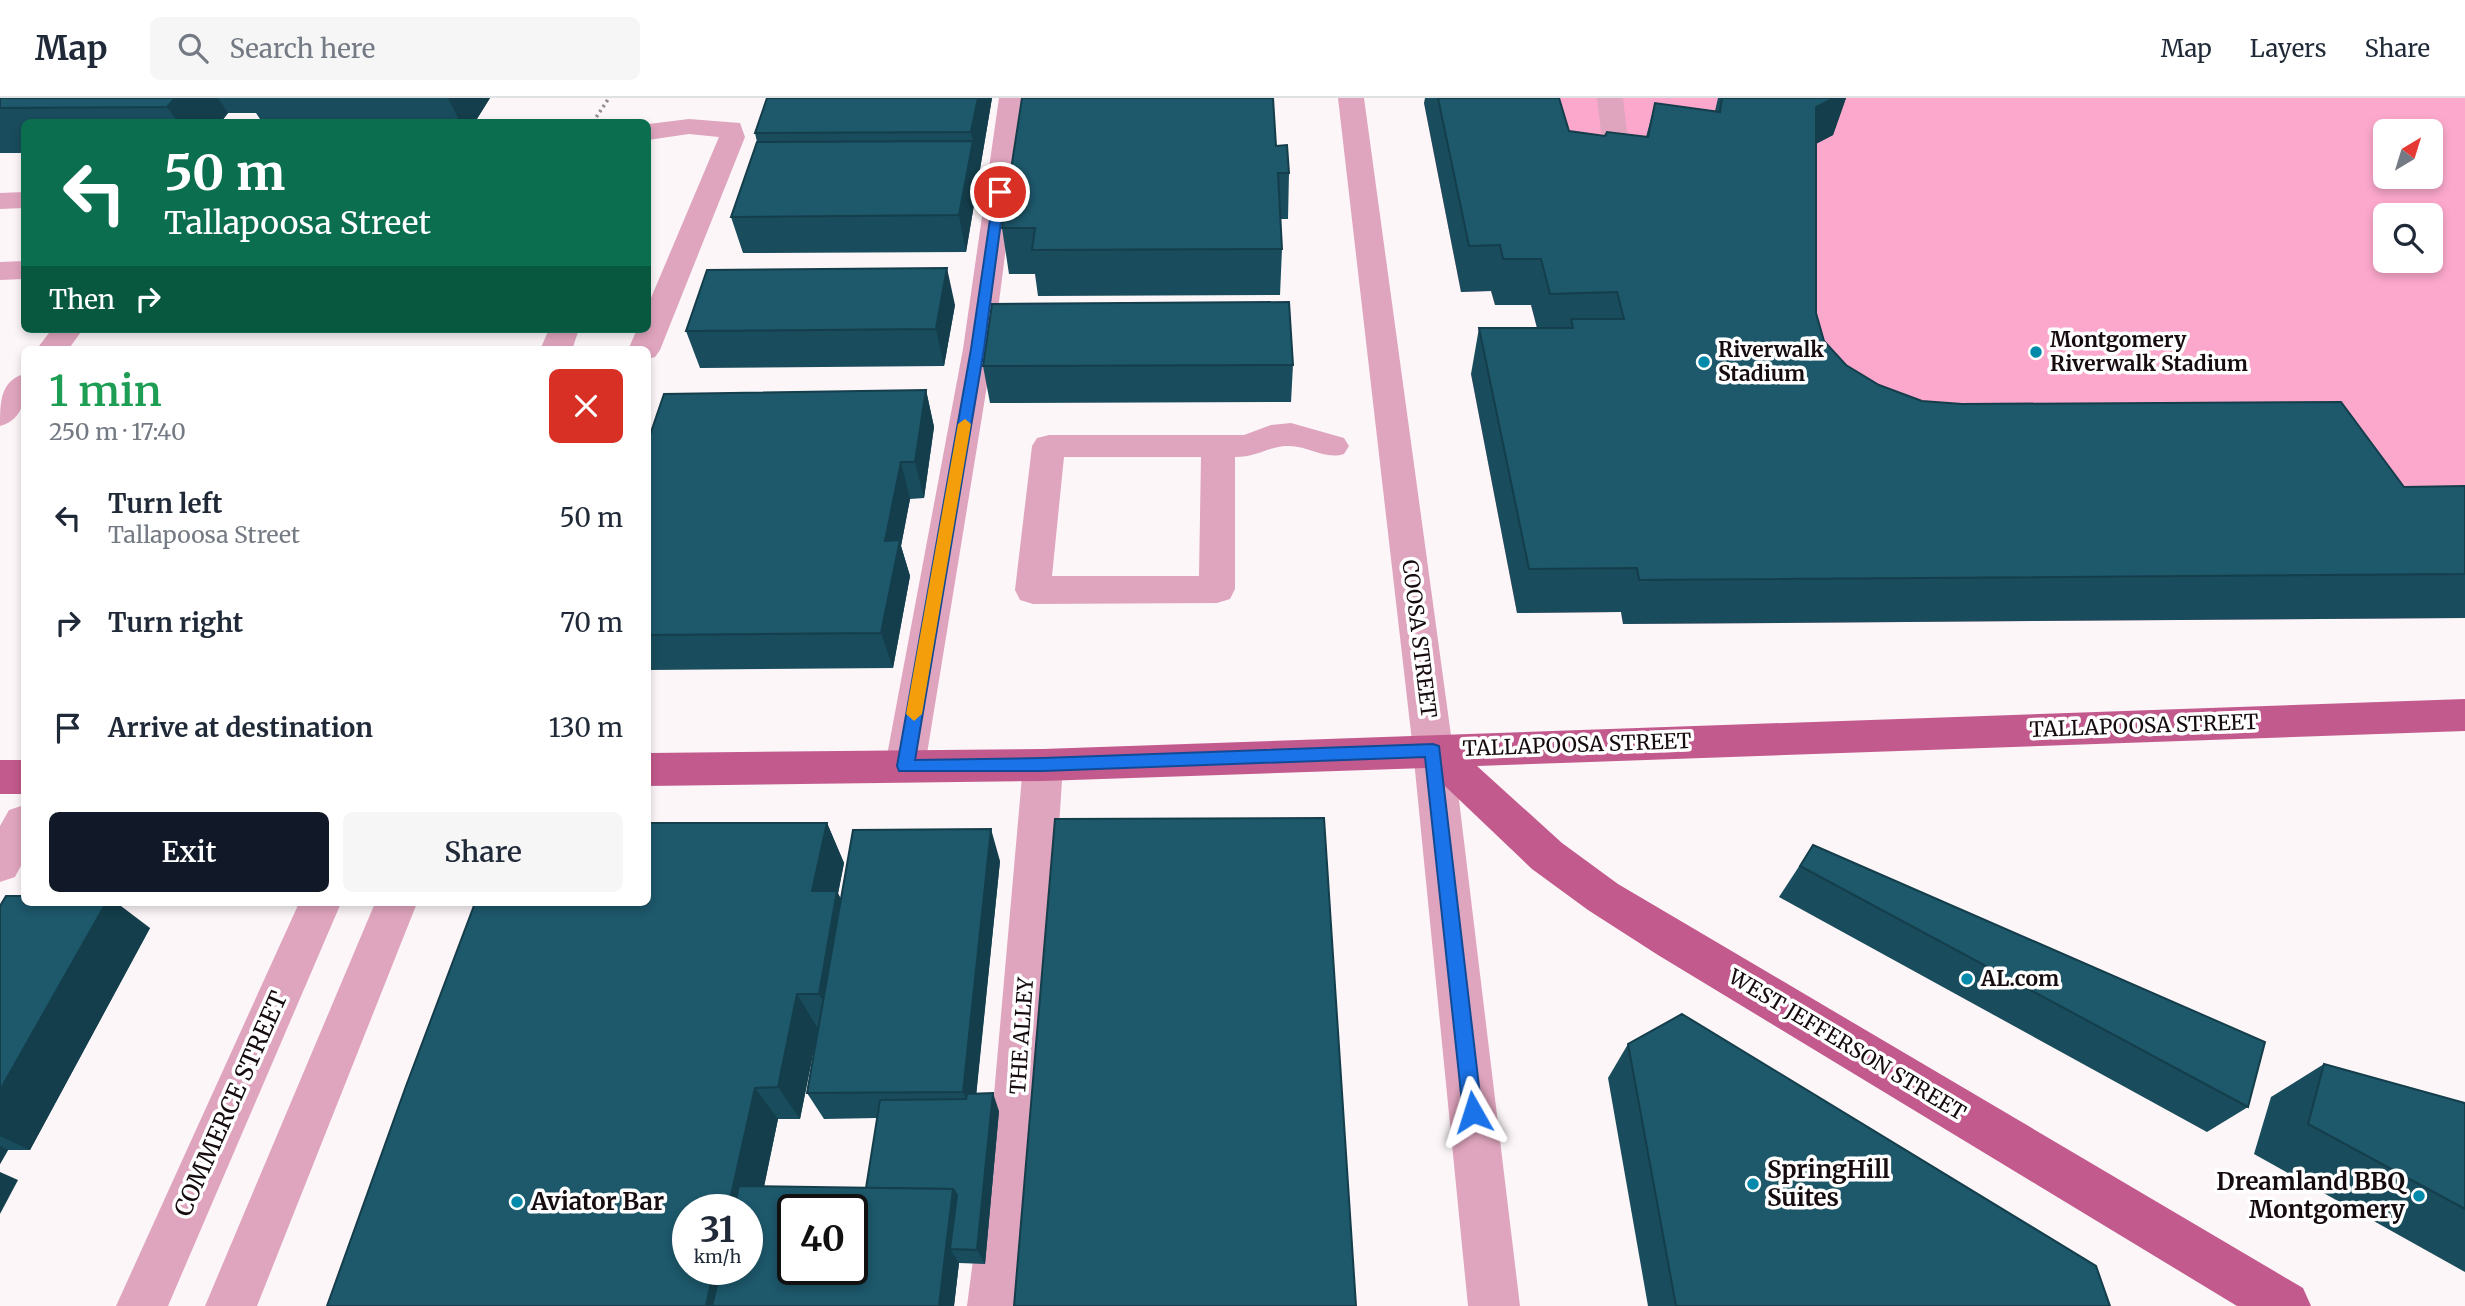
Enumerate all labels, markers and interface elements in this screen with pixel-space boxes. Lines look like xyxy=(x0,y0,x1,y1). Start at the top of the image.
search box xyxy=(150,17,640,80)
text: Map xyxy=(35,28,108,69)
icon: search xyxy=(174,29,212,67)
text: Search here xyxy=(230,32,375,65)
text: Map xyxy=(2161,33,2212,64)
text: Layers xyxy=(2250,33,2326,64)
text: Share xyxy=(2364,33,2430,64)
north arrow xyxy=(2373,119,2443,189)
map controls xyxy=(2373,119,2443,273)
text: 50 m xyxy=(164,142,285,203)
icon: left xyxy=(49,147,140,238)
pin xyxy=(970,162,1030,222)
icon: arrive xyxy=(981,173,1019,211)
text: Tallapoosa Street xyxy=(164,203,431,243)
button: search xyxy=(2373,203,2443,273)
icon: right xyxy=(129,280,167,318)
text: Then xyxy=(49,283,115,316)
place label: Montgomery Riverwalk Stadium xyxy=(2050,326,2248,377)
place label: Riverwalk Stadium xyxy=(1718,336,1824,387)
marker: Montgomery Riverwalk Stadium xyxy=(2028,344,2044,360)
marker: Riverwalk Stadium xyxy=(1696,354,1712,370)
text: 1 min xyxy=(49,365,162,417)
button: close xyxy=(549,369,623,443)
text: 250 m · 17:40 xyxy=(49,417,186,446)
text: Turn left xyxy=(108,487,222,520)
icon: left xyxy=(49,499,87,537)
text: 50 m xyxy=(559,501,623,534)
text: Tallapoosa Street xyxy=(108,520,300,549)
street label: COOSA STREET xyxy=(1396,558,1443,720)
icon: right xyxy=(49,604,87,642)
text: Turn right xyxy=(108,606,243,639)
text: 70 m xyxy=(560,606,623,639)
street label: TALLAPOOSA STREET xyxy=(2029,708,2259,743)
icon: arrive xyxy=(49,709,87,747)
text: Arrive at destination xyxy=(108,711,373,744)
text: 130 m xyxy=(549,711,623,744)
street label: TALLAPOOSA STREET xyxy=(1462,727,1692,762)
button: Exit xyxy=(49,812,329,892)
button: Share xyxy=(343,812,623,892)
street label: WEST JEFFERSON STREET xyxy=(1723,962,1971,1126)
place label: AL.com xyxy=(1980,965,2059,992)
marker: AL.com xyxy=(1959,971,1975,987)
street label: THE ALLEY xyxy=(1004,976,1039,1095)
street label: COMMERCE STREET xyxy=(167,986,294,1221)
position arrow xyxy=(1436,1075,1510,1149)
place label: SpringHill Suites xyxy=(1767,1154,1890,1213)
place label: Dreamland BBQ Montgomery xyxy=(2216,1166,2407,1225)
marker: SpringHill Suites xyxy=(1745,1176,1761,1192)
place label: Aviator Bar xyxy=(530,1186,664,1217)
marker: Dreamland BBQ Montgomery xyxy=(2411,1188,2427,1204)
marker: Aviator Bar xyxy=(509,1194,525,1210)
speed limit sign: 40 xyxy=(777,1194,868,1285)
text: 31 xyxy=(700,1208,735,1252)
text: km/h xyxy=(694,1245,741,1268)

